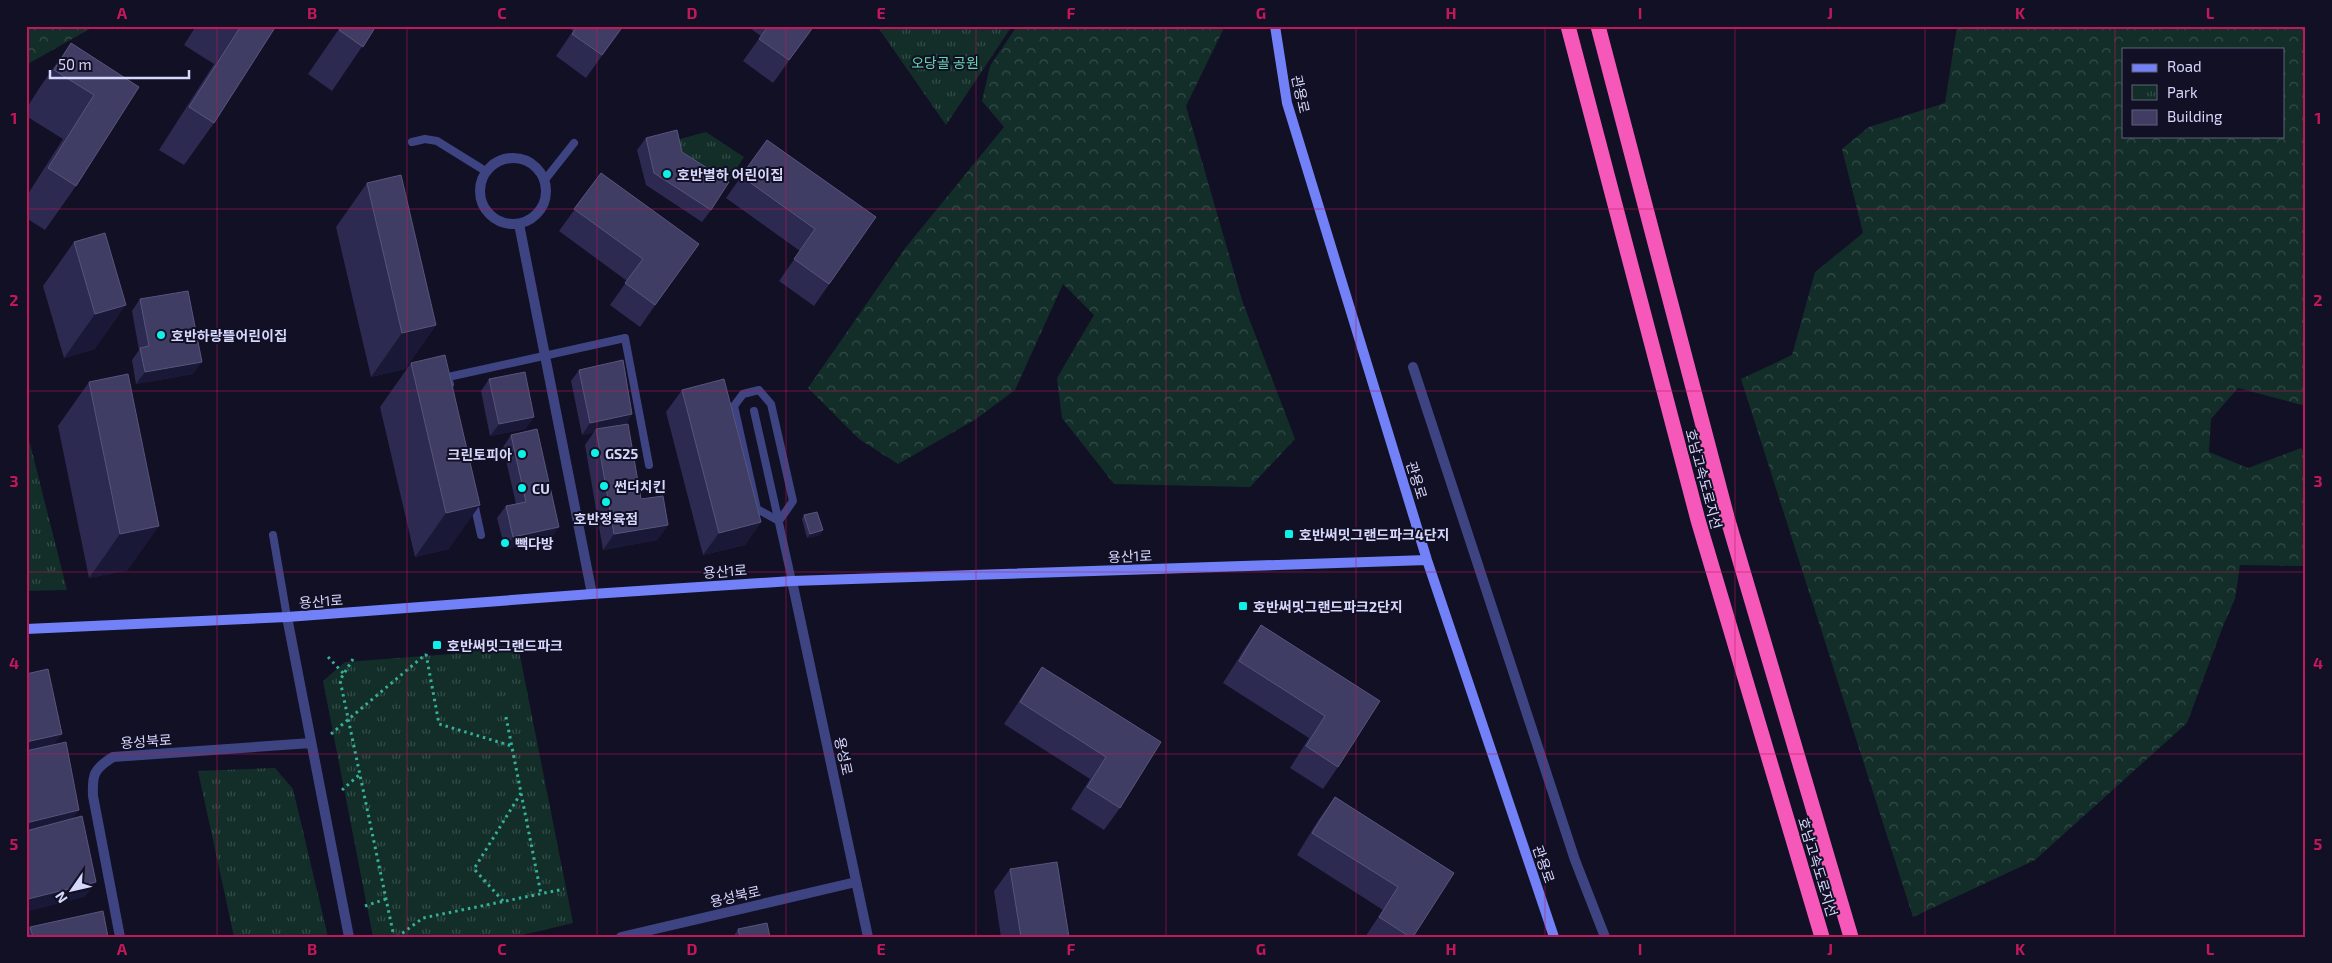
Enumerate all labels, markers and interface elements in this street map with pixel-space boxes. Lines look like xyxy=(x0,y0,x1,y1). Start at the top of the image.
text: A xyxy=(117,3,128,22)
text: B xyxy=(307,3,317,22)
text: C xyxy=(497,3,507,22)
text: D xyxy=(687,3,698,22)
text: E xyxy=(876,3,886,22)
text: F xyxy=(1067,3,1076,22)
text: G xyxy=(1256,3,1266,22)
text: H xyxy=(1445,3,1457,22)
text: I xyxy=(1638,3,1642,22)
text: J xyxy=(1827,3,1833,22)
text: K xyxy=(2015,3,2026,22)
text: L xyxy=(2206,3,2215,22)
scale bar xyxy=(50,48,189,80)
legend xyxy=(2122,48,2284,138)
park label: 오당골 공원 xyxy=(911,54,979,71)
text: 50 m xyxy=(58,55,92,73)
text: Road xyxy=(2167,57,2202,75)
street label: 관용로 xyxy=(1289,73,1313,115)
text: Park xyxy=(2167,83,2198,101)
text: Building xyxy=(2167,107,2223,125)
text: 1 xyxy=(11,108,17,127)
text: 1 xyxy=(2315,108,2321,127)
place label: 호반별하 어린이집 xyxy=(677,166,783,183)
marker: 호반별하 어린이집 xyxy=(661,168,673,180)
text: 2 xyxy=(9,290,19,309)
text: 2 xyxy=(2313,290,2323,309)
place label: 호반하랑뜰어린이집 xyxy=(171,327,287,344)
marker: 호반하랑뜰어린이집 xyxy=(155,329,167,341)
street label: 호남고속도로지선 xyxy=(1682,427,1726,531)
place label: GS25 xyxy=(605,445,638,462)
place label: 크린토피아 xyxy=(448,446,512,463)
marker: GS25 xyxy=(589,447,601,459)
marker: 크린토피아 xyxy=(516,448,528,460)
street label: 관용로 xyxy=(1403,459,1431,501)
text: 3 xyxy=(9,471,19,490)
text: 3 xyxy=(2313,471,2323,490)
place label: 썬더치킨 xyxy=(614,478,666,495)
place label: CU xyxy=(532,480,550,497)
marker: 썬더치킨 xyxy=(598,480,610,492)
marker: CU xyxy=(516,482,528,494)
marker: 호반정육점 xyxy=(600,496,612,508)
place label: 호반정육점 xyxy=(574,510,638,527)
place label: 호반써밋그랜드파크4단지 xyxy=(1299,526,1450,543)
marker: 호반써밋그랜드파크4단지 xyxy=(1283,528,1295,540)
place label: 빽다방 xyxy=(515,535,554,552)
marker: 빽다방 xyxy=(499,537,511,549)
street label: 용산1로 xyxy=(1108,547,1153,565)
street label: 용산1로 xyxy=(702,561,748,581)
street label: 용산1로 xyxy=(298,591,344,611)
place label: 호반써밋그랜드파크2단지 xyxy=(1253,598,1403,615)
marker: 호반써밋그랜드파크2단지 xyxy=(1237,600,1249,612)
place label: 호반써밋그랜드파크 xyxy=(447,637,563,654)
marker: 호반써밋그랜드파크 xyxy=(431,639,443,651)
text: 4 xyxy=(9,653,19,672)
text: 4 xyxy=(2313,653,2323,672)
street label: 용성북로 xyxy=(120,731,172,751)
street label: 용성로 xyxy=(832,735,856,777)
street label: 호남고속도로지선 xyxy=(1795,815,1841,919)
text: 5 xyxy=(10,834,19,853)
text: 5 xyxy=(2314,834,2323,853)
street label: 관용로 xyxy=(1530,843,1558,885)
north arrow xyxy=(48,866,98,916)
street label: 용성북로 xyxy=(708,882,762,910)
text: N xyxy=(51,889,71,906)
text: A xyxy=(117,939,128,958)
text: B xyxy=(307,939,317,958)
text: C xyxy=(497,939,507,958)
text: D xyxy=(687,939,698,958)
text: E xyxy=(876,939,886,958)
text: F xyxy=(1067,939,1076,958)
text: G xyxy=(1256,939,1266,958)
text: H xyxy=(1445,939,1457,958)
text: I xyxy=(1638,939,1642,958)
text: J xyxy=(1827,939,1833,958)
text: K xyxy=(2015,939,2026,958)
text: L xyxy=(2206,939,2215,958)

